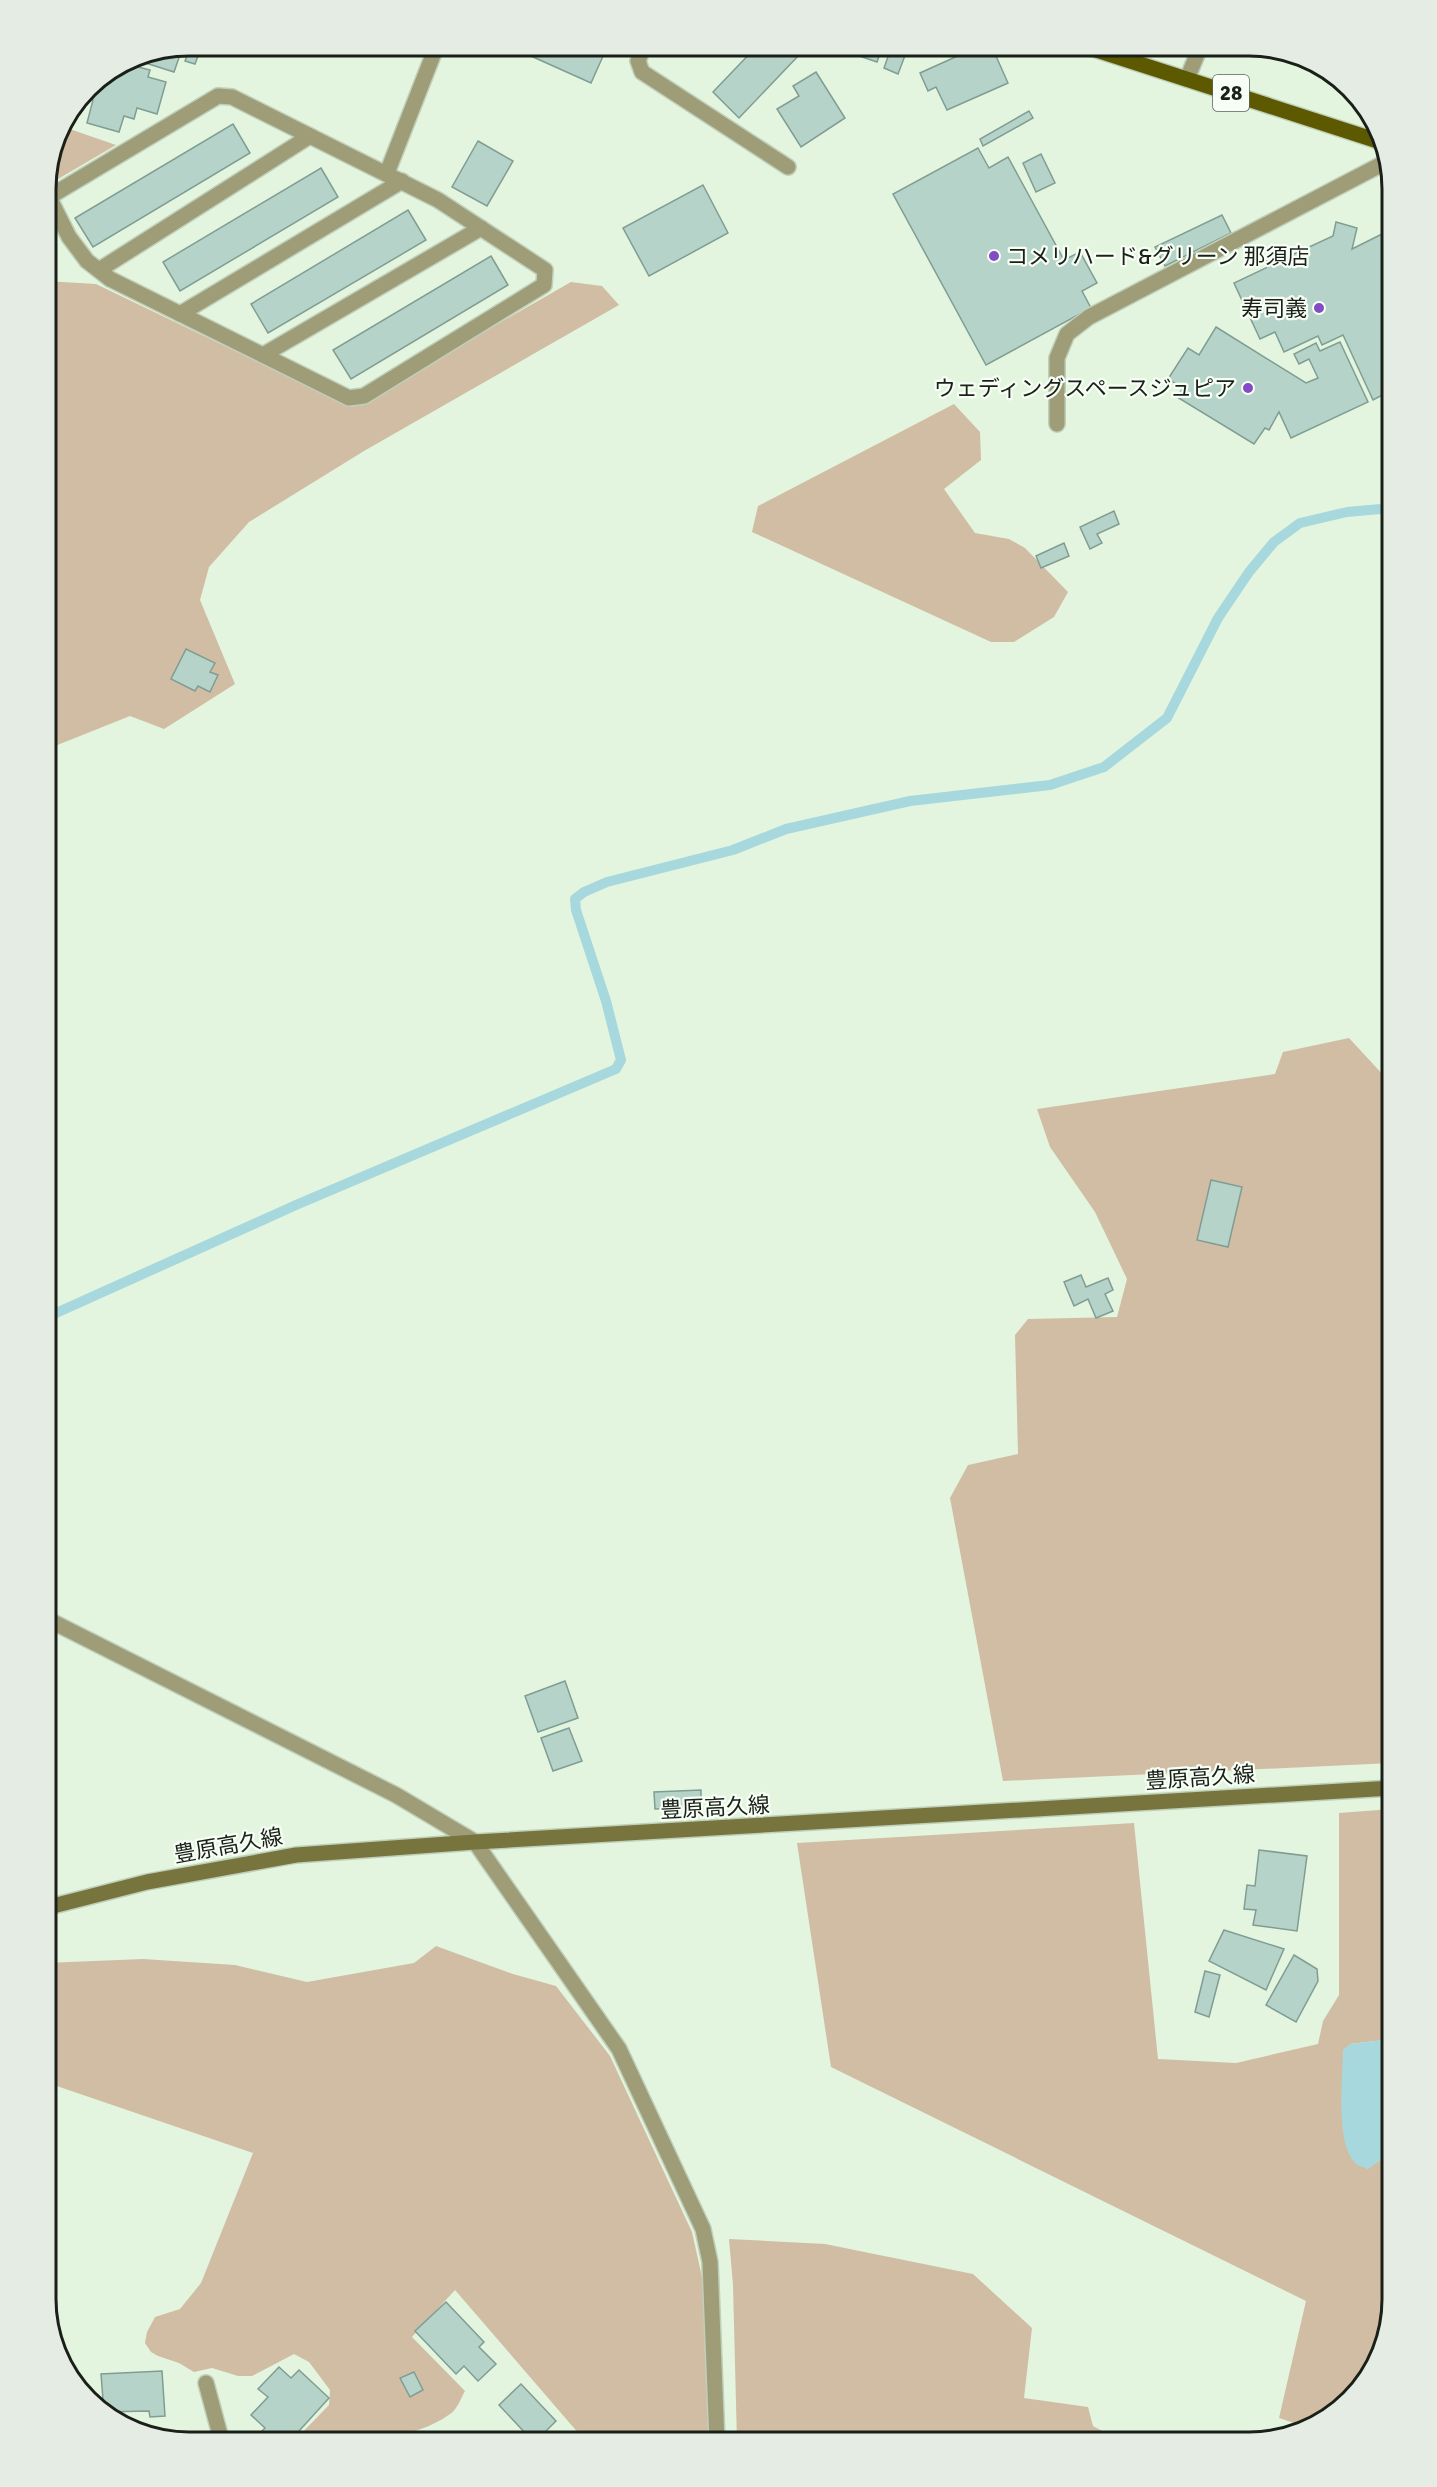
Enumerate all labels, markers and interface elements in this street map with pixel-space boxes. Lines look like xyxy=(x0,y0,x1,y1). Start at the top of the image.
road number: 28 xyxy=(1213,75,1249,111)
place label: コメリハード&グリーン 那須店 xyxy=(1006,243,1309,270)
marker: コメリハード&グリーン 那須店 xyxy=(987,249,1001,263)
place label: 寿司義 xyxy=(1241,295,1307,322)
marker: 寿司義 xyxy=(1312,301,1326,315)
place label: ウェディングスペースジュピア xyxy=(934,375,1236,402)
marker: ウェディングスペースジュピア xyxy=(1241,381,1255,395)
street label: 豊原高久線 xyxy=(1144,1760,1256,1795)
street label: 豊原高久線 xyxy=(659,1791,771,1824)
street label: 豊原高久線 xyxy=(172,1823,285,1868)

